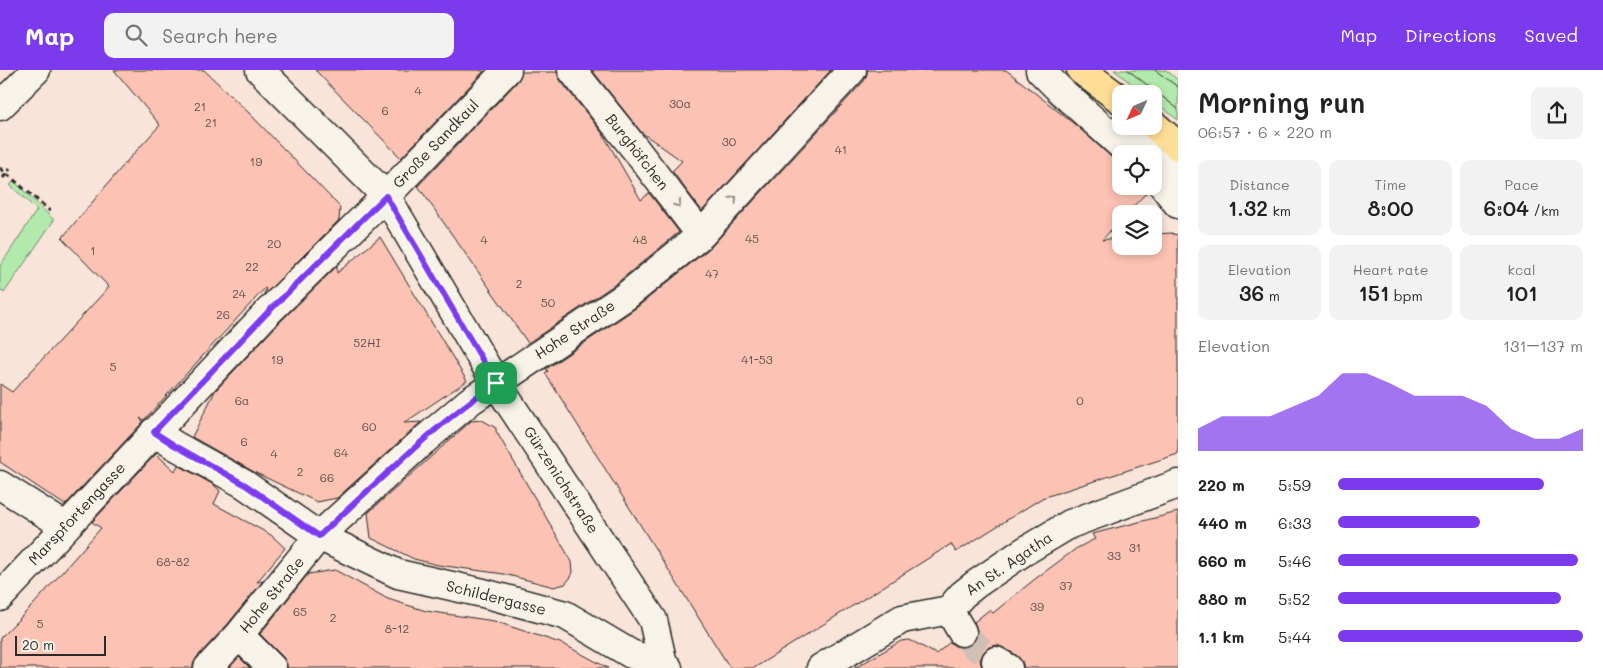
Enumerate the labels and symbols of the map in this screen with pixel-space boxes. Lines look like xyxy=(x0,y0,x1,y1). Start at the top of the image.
house number: 4 xyxy=(414,82,422,98)
north arrow xyxy=(1112,85,1162,135)
street label: Große Sandkaul xyxy=(388,95,483,192)
house number: 30a xyxy=(669,95,691,111)
house number: 21 xyxy=(194,98,206,114)
house number: 6 xyxy=(381,102,389,118)
street label: Burghöfchen xyxy=(602,109,674,194)
house number: 21 xyxy=(205,114,217,130)
house number: 30 xyxy=(722,133,737,149)
house number: 41 xyxy=(835,141,847,157)
house number: 19 xyxy=(250,153,262,169)
one-way arrow xyxy=(728,196,737,205)
one-way arrow xyxy=(672,199,681,208)
house number: 45 xyxy=(745,230,759,246)
house number: 4 xyxy=(480,231,488,247)
house number: 48 xyxy=(633,231,647,247)
house number: 20 xyxy=(267,235,282,251)
house number: 1 xyxy=(90,242,96,258)
house number: 22 xyxy=(245,258,259,274)
house number: 47 xyxy=(705,265,719,281)
house number: 2 xyxy=(516,275,522,291)
house number: 24 xyxy=(232,285,246,301)
house number: 50 xyxy=(541,294,556,310)
street label: Hohe Straße xyxy=(530,295,619,363)
house number: 26 xyxy=(216,306,230,322)
house number: 52HI xyxy=(353,334,381,350)
house number: 19 xyxy=(271,351,283,367)
house number: 41-53 xyxy=(741,351,773,367)
house number: 5 xyxy=(110,358,117,374)
pin xyxy=(475,362,517,404)
house number: 6a xyxy=(235,392,249,408)
house number: 0 xyxy=(1076,392,1084,408)
house number: 60 xyxy=(362,418,377,434)
street label: Gürzenichstraße xyxy=(520,422,604,537)
house number: 6 xyxy=(240,433,248,449)
house number: 64 xyxy=(334,444,348,460)
house number: 4 xyxy=(270,445,278,461)
street label: Marspfortengasse xyxy=(23,458,129,569)
house number: 2 xyxy=(297,463,303,479)
house number: 66 xyxy=(320,469,334,485)
street label: An St. Agatha xyxy=(961,527,1056,600)
house number: 31 xyxy=(1129,539,1141,555)
house number: 33 xyxy=(1107,547,1121,563)
street label: Hohe Straße xyxy=(234,552,308,637)
house number: 68-82 xyxy=(156,553,190,569)
street label: Schildergasse xyxy=(444,575,548,619)
house number: 37 xyxy=(1059,577,1073,593)
house number: 39 xyxy=(1030,598,1044,614)
house number: 65 xyxy=(293,603,307,619)
house number: 2 xyxy=(330,609,336,625)
house number: 5 xyxy=(37,615,44,631)
house number: 8-12 xyxy=(385,620,409,636)
scale bar xyxy=(15,633,106,656)

